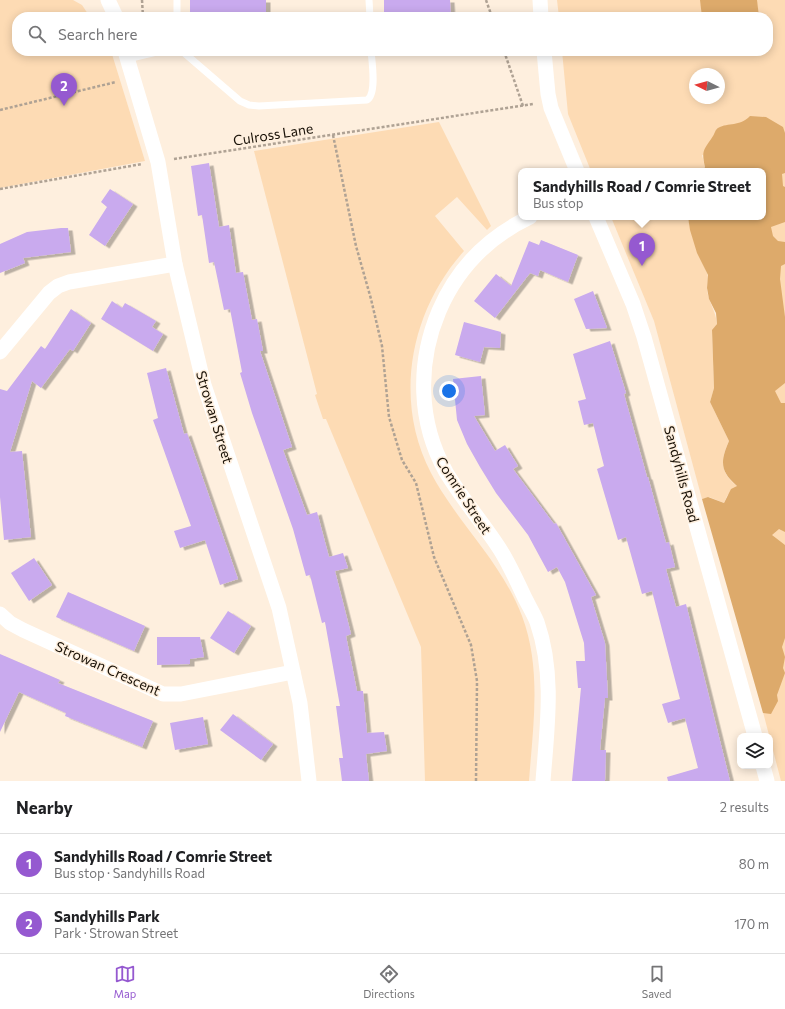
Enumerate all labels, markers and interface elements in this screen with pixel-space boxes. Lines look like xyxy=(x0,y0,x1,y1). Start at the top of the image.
search box xyxy=(12,12,773,56)
icon: search xyxy=(26,23,48,45)
text: Search here xyxy=(58,25,137,43)
north arrow xyxy=(689,68,725,104)
pin: 2 xyxy=(51,73,77,106)
street label: Culross Lane xyxy=(232,119,314,149)
popup xyxy=(518,168,766,220)
text: Sandyhills Road / Comrie Street xyxy=(533,177,751,195)
text: Bus stop xyxy=(533,195,584,211)
pin: 1 xyxy=(629,233,655,266)
street label: Strowan Street xyxy=(193,369,237,466)
your location xyxy=(439,381,459,401)
street label: Sandyhills Road xyxy=(661,424,703,524)
street label: Comrie Street xyxy=(433,453,496,537)
street label: Strowan Crescent xyxy=(53,637,163,699)
map controls xyxy=(737,733,773,769)
button: layers xyxy=(737,733,773,769)
text: Nearby xyxy=(16,797,73,818)
text: 2 results xyxy=(720,799,769,815)
text: Sandyhills Road / Comrie Street xyxy=(54,847,272,865)
text: 1 xyxy=(26,856,32,872)
text: 80 m xyxy=(739,856,769,872)
text: Bus stop · Sandyhills Road xyxy=(54,865,205,881)
text: Sandyhills Park xyxy=(54,907,160,925)
text: 2 xyxy=(25,916,33,932)
text: 170 m xyxy=(734,916,769,932)
text: Park · Strowan Street xyxy=(54,925,178,941)
tab: Map xyxy=(114,963,136,1000)
tab: Directions xyxy=(363,963,415,1000)
tab: Saved xyxy=(642,963,671,1000)

